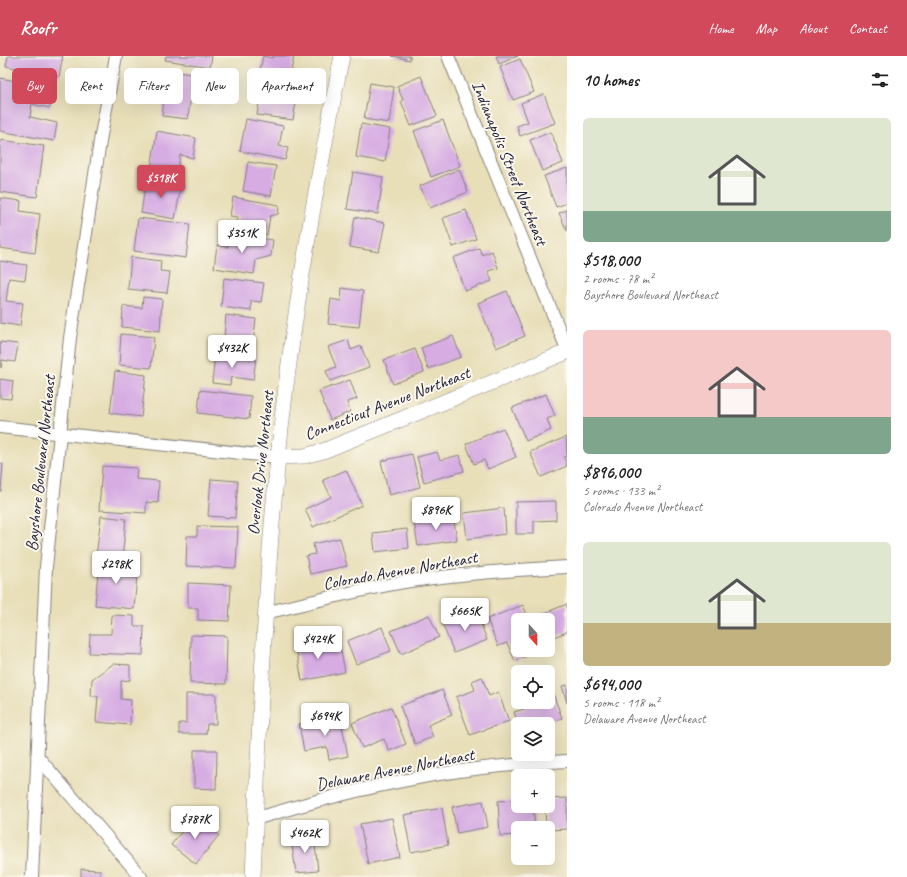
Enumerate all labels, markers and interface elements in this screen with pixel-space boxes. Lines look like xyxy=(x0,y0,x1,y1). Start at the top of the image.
text: Roofr xyxy=(20,16,56,40)
text: Home xyxy=(708,20,734,37)
text: Map xyxy=(756,20,777,37)
text: About xyxy=(799,20,827,37)
text: Contact xyxy=(849,20,887,37)
chip: Buy xyxy=(12,68,57,104)
chip: Rent xyxy=(65,68,116,104)
chip: Filters xyxy=(124,68,183,104)
chip: New xyxy=(191,68,239,104)
chip: Apartment xyxy=(247,68,326,104)
icon: filters xyxy=(869,69,891,91)
text: 10 homes xyxy=(583,70,639,91)
street label: Indianapolis Street Northeast xyxy=(467,78,553,251)
icon: home xyxy=(701,144,773,216)
pin: $518K xyxy=(133,165,189,199)
text: $518K xyxy=(146,170,176,186)
pin: $351K xyxy=(214,220,270,254)
text: $351K xyxy=(227,225,257,241)
text: $518,000 xyxy=(583,250,640,271)
text: 2 rooms · 78 m² xyxy=(583,271,653,287)
text: Bayshore Boulevard Northeast xyxy=(583,287,718,303)
pin: $432K xyxy=(204,335,260,369)
text: $432K xyxy=(217,340,247,356)
icon: home xyxy=(701,356,773,428)
street label: Connecticut Avenue Northeast xyxy=(302,361,475,445)
street label: Bayshore Boulevard Northeast xyxy=(21,372,60,552)
street label: Overlook Drive Northeast xyxy=(242,388,279,536)
text: $896,000 xyxy=(583,462,640,483)
text: 5 rooms · 133 m² xyxy=(583,483,659,499)
pin: $896K xyxy=(408,497,464,531)
text: Colorado Avenue Northeast xyxy=(583,499,702,515)
text: $896K xyxy=(421,502,451,518)
street label: Colorado Avenue Northeast xyxy=(321,546,481,594)
pin: $298K xyxy=(88,551,144,585)
text: $298K xyxy=(101,556,131,572)
icon: home xyxy=(701,568,773,640)
pin: $665K xyxy=(437,598,493,632)
text: $665K xyxy=(450,603,480,619)
north arrow xyxy=(511,613,555,657)
map controls xyxy=(511,613,555,865)
pin: $424K xyxy=(290,626,346,660)
text: $424K xyxy=(303,631,333,647)
button: locate xyxy=(511,665,555,709)
text: $694,000 xyxy=(583,674,640,695)
text: 5 rooms · 118 m² xyxy=(583,695,659,711)
pin: $694K xyxy=(297,703,353,737)
text: $694K xyxy=(310,708,340,724)
text: Delaware Avenue Northeast xyxy=(583,711,705,727)
button: layers xyxy=(511,717,555,761)
street label: Delaware Avenue Northeast xyxy=(315,743,478,795)
button: + xyxy=(511,769,555,813)
pin: $787K xyxy=(167,806,223,840)
text: $787K xyxy=(180,811,210,827)
pin: $462K xyxy=(277,820,333,854)
button: − xyxy=(511,821,555,865)
text: $462K xyxy=(290,825,320,841)

